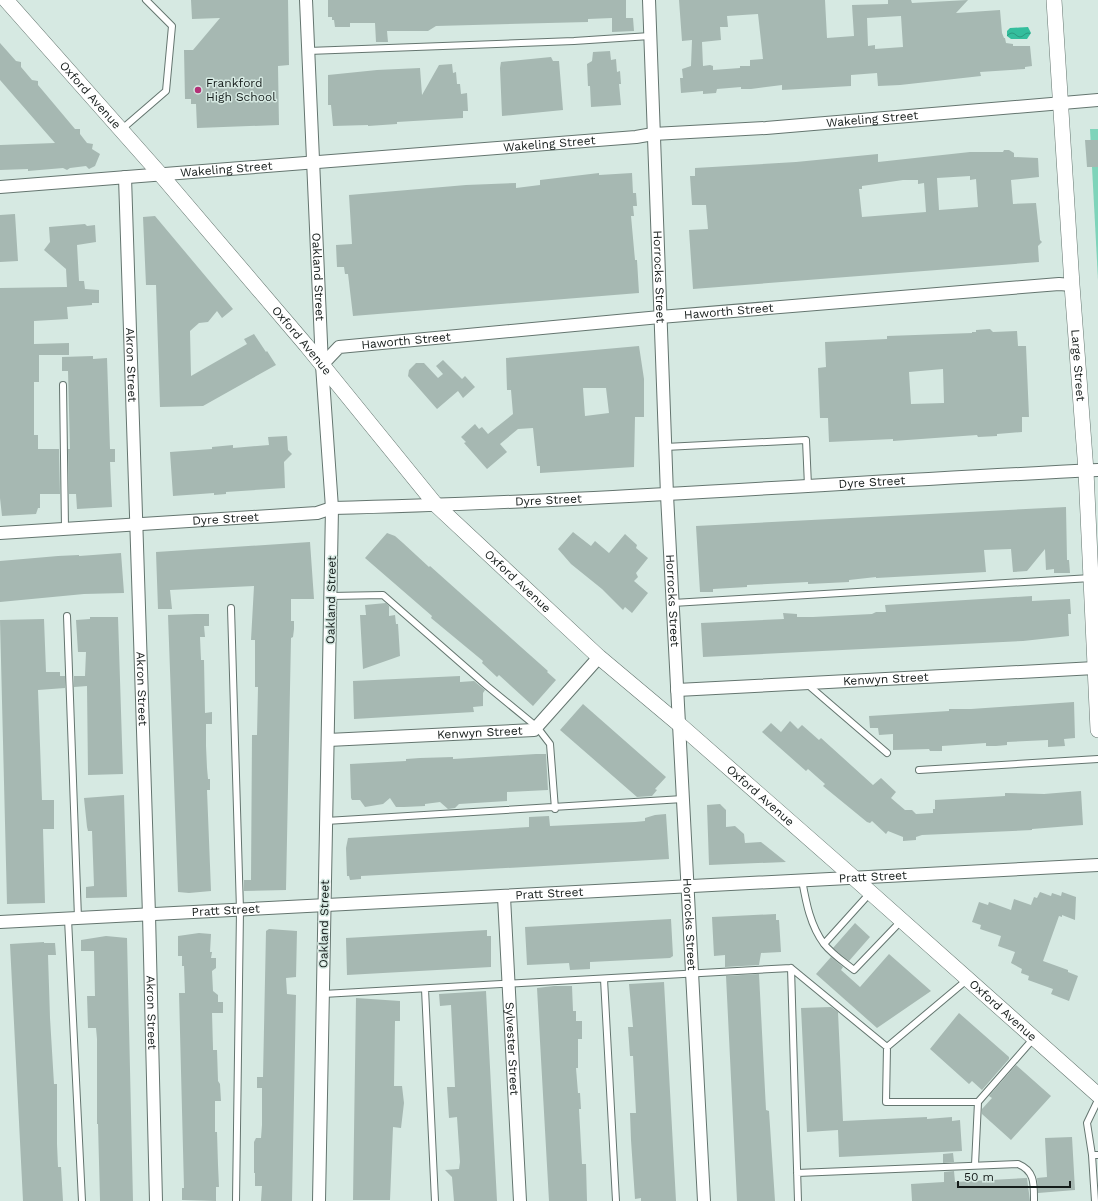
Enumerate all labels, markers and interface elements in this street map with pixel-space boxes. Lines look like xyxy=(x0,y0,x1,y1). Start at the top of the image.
street label: Oxford Avenue xyxy=(57,58,124,132)
place label: Frankford High School xyxy=(206,76,276,104)
marker: Frankford High School xyxy=(193,85,203,95)
street label: Wakeling Street xyxy=(826,108,919,130)
street label: Wakeling Street xyxy=(503,133,596,154)
street label: Wakeling Street xyxy=(180,159,273,180)
street label: Horrocks Street xyxy=(650,230,668,323)
street label: Oakland Street xyxy=(309,232,327,321)
street label: Haworth Street xyxy=(683,301,774,322)
street label: Oxford Avenue xyxy=(269,303,334,378)
street label: Akron Street xyxy=(123,328,139,402)
street label: Large Street xyxy=(1068,329,1088,402)
street label: Haworth Street xyxy=(361,330,451,352)
street label: Dyre Street xyxy=(838,473,906,491)
street label: Dyre Street xyxy=(515,491,582,509)
street label: Dyre Street xyxy=(192,510,259,528)
street label: Oxford Avenue xyxy=(482,547,554,615)
street label: Horrocks Street xyxy=(663,554,682,647)
street label: Oakland Street xyxy=(323,556,339,644)
street label: Akron Street xyxy=(133,651,150,726)
street label: Kenwyn Street xyxy=(843,670,929,688)
street label: Kenwyn Street xyxy=(437,724,523,742)
street label: Oxford Avenue xyxy=(724,762,797,829)
street label: Pratt Street xyxy=(838,868,907,885)
street label: Horrocks Street xyxy=(680,877,699,971)
street label: Oakland Street xyxy=(316,880,332,968)
street label: Pratt Street xyxy=(515,885,584,902)
street label: Pratt Street xyxy=(191,902,260,919)
street label: Akron Street xyxy=(143,975,159,1050)
street label: Oxford Avenue xyxy=(966,977,1040,1044)
street label: Sylvester Street xyxy=(503,1002,521,1096)
scale bar xyxy=(958,1163,1070,1189)
text: 50 m xyxy=(964,1170,994,1184)

